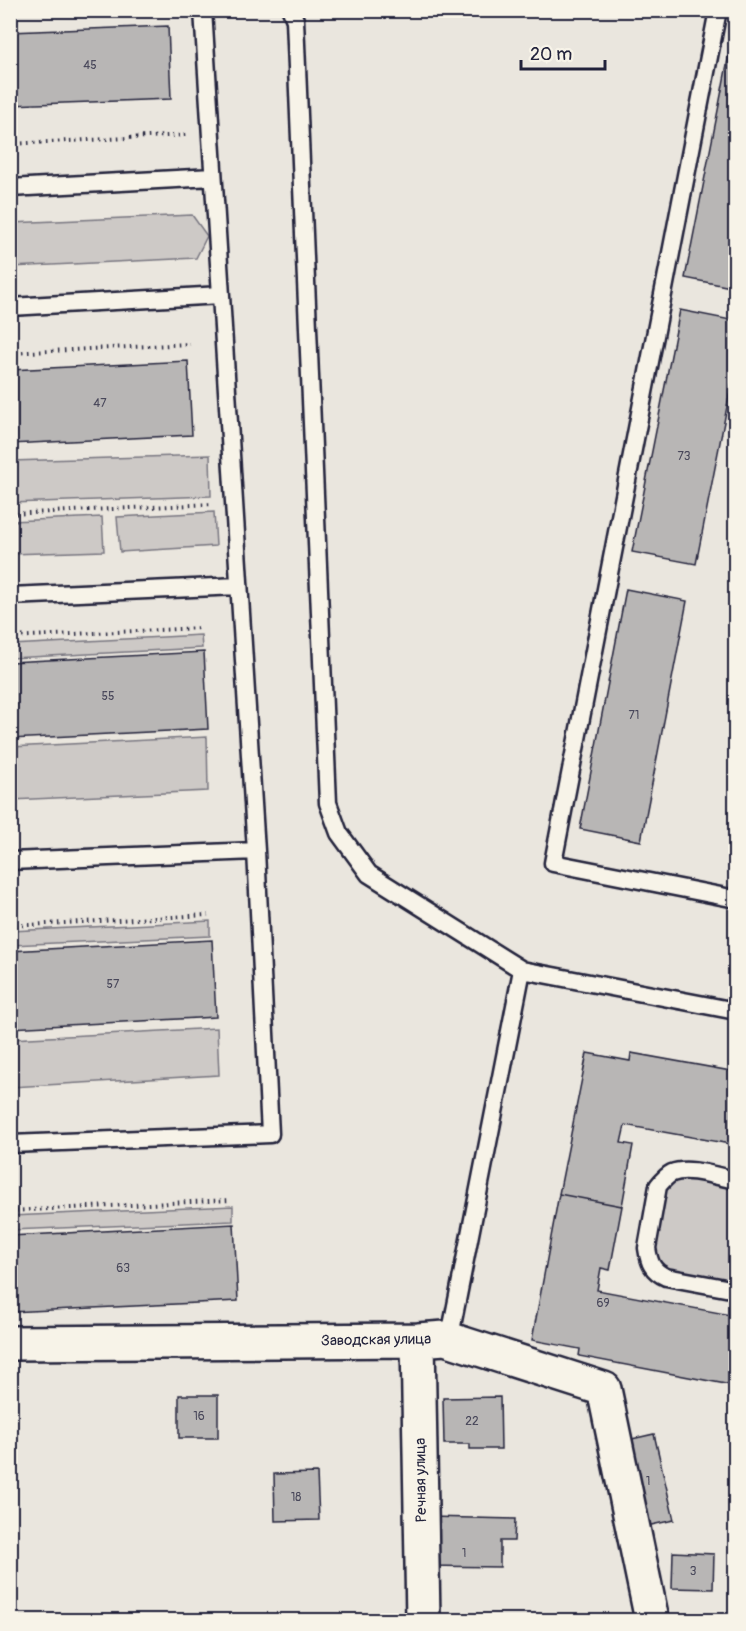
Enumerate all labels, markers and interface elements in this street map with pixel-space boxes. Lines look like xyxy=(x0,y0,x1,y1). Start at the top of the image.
scale bar xyxy=(521,33,605,71)
text: 20 m xyxy=(530,43,572,66)
house number: 45 xyxy=(83,58,97,73)
house number: 47 xyxy=(93,396,107,411)
house number: 73 xyxy=(677,449,691,464)
house number: 55 xyxy=(101,689,115,704)
house number: 71 xyxy=(628,708,640,723)
house number: 57 xyxy=(107,977,120,992)
house number: 63 xyxy=(116,1261,130,1276)
house number: 69 xyxy=(596,1296,610,1311)
street label: Заводская улица xyxy=(321,1330,431,1350)
house number: 16 xyxy=(193,1409,205,1424)
house number: 22 xyxy=(465,1414,479,1429)
street label: Речная улица xyxy=(411,1438,431,1522)
house number: 1 xyxy=(646,1474,650,1489)
house number: 18 xyxy=(291,1490,301,1505)
house number: 1 xyxy=(462,1546,466,1561)
house number: 3 xyxy=(690,1564,697,1579)

